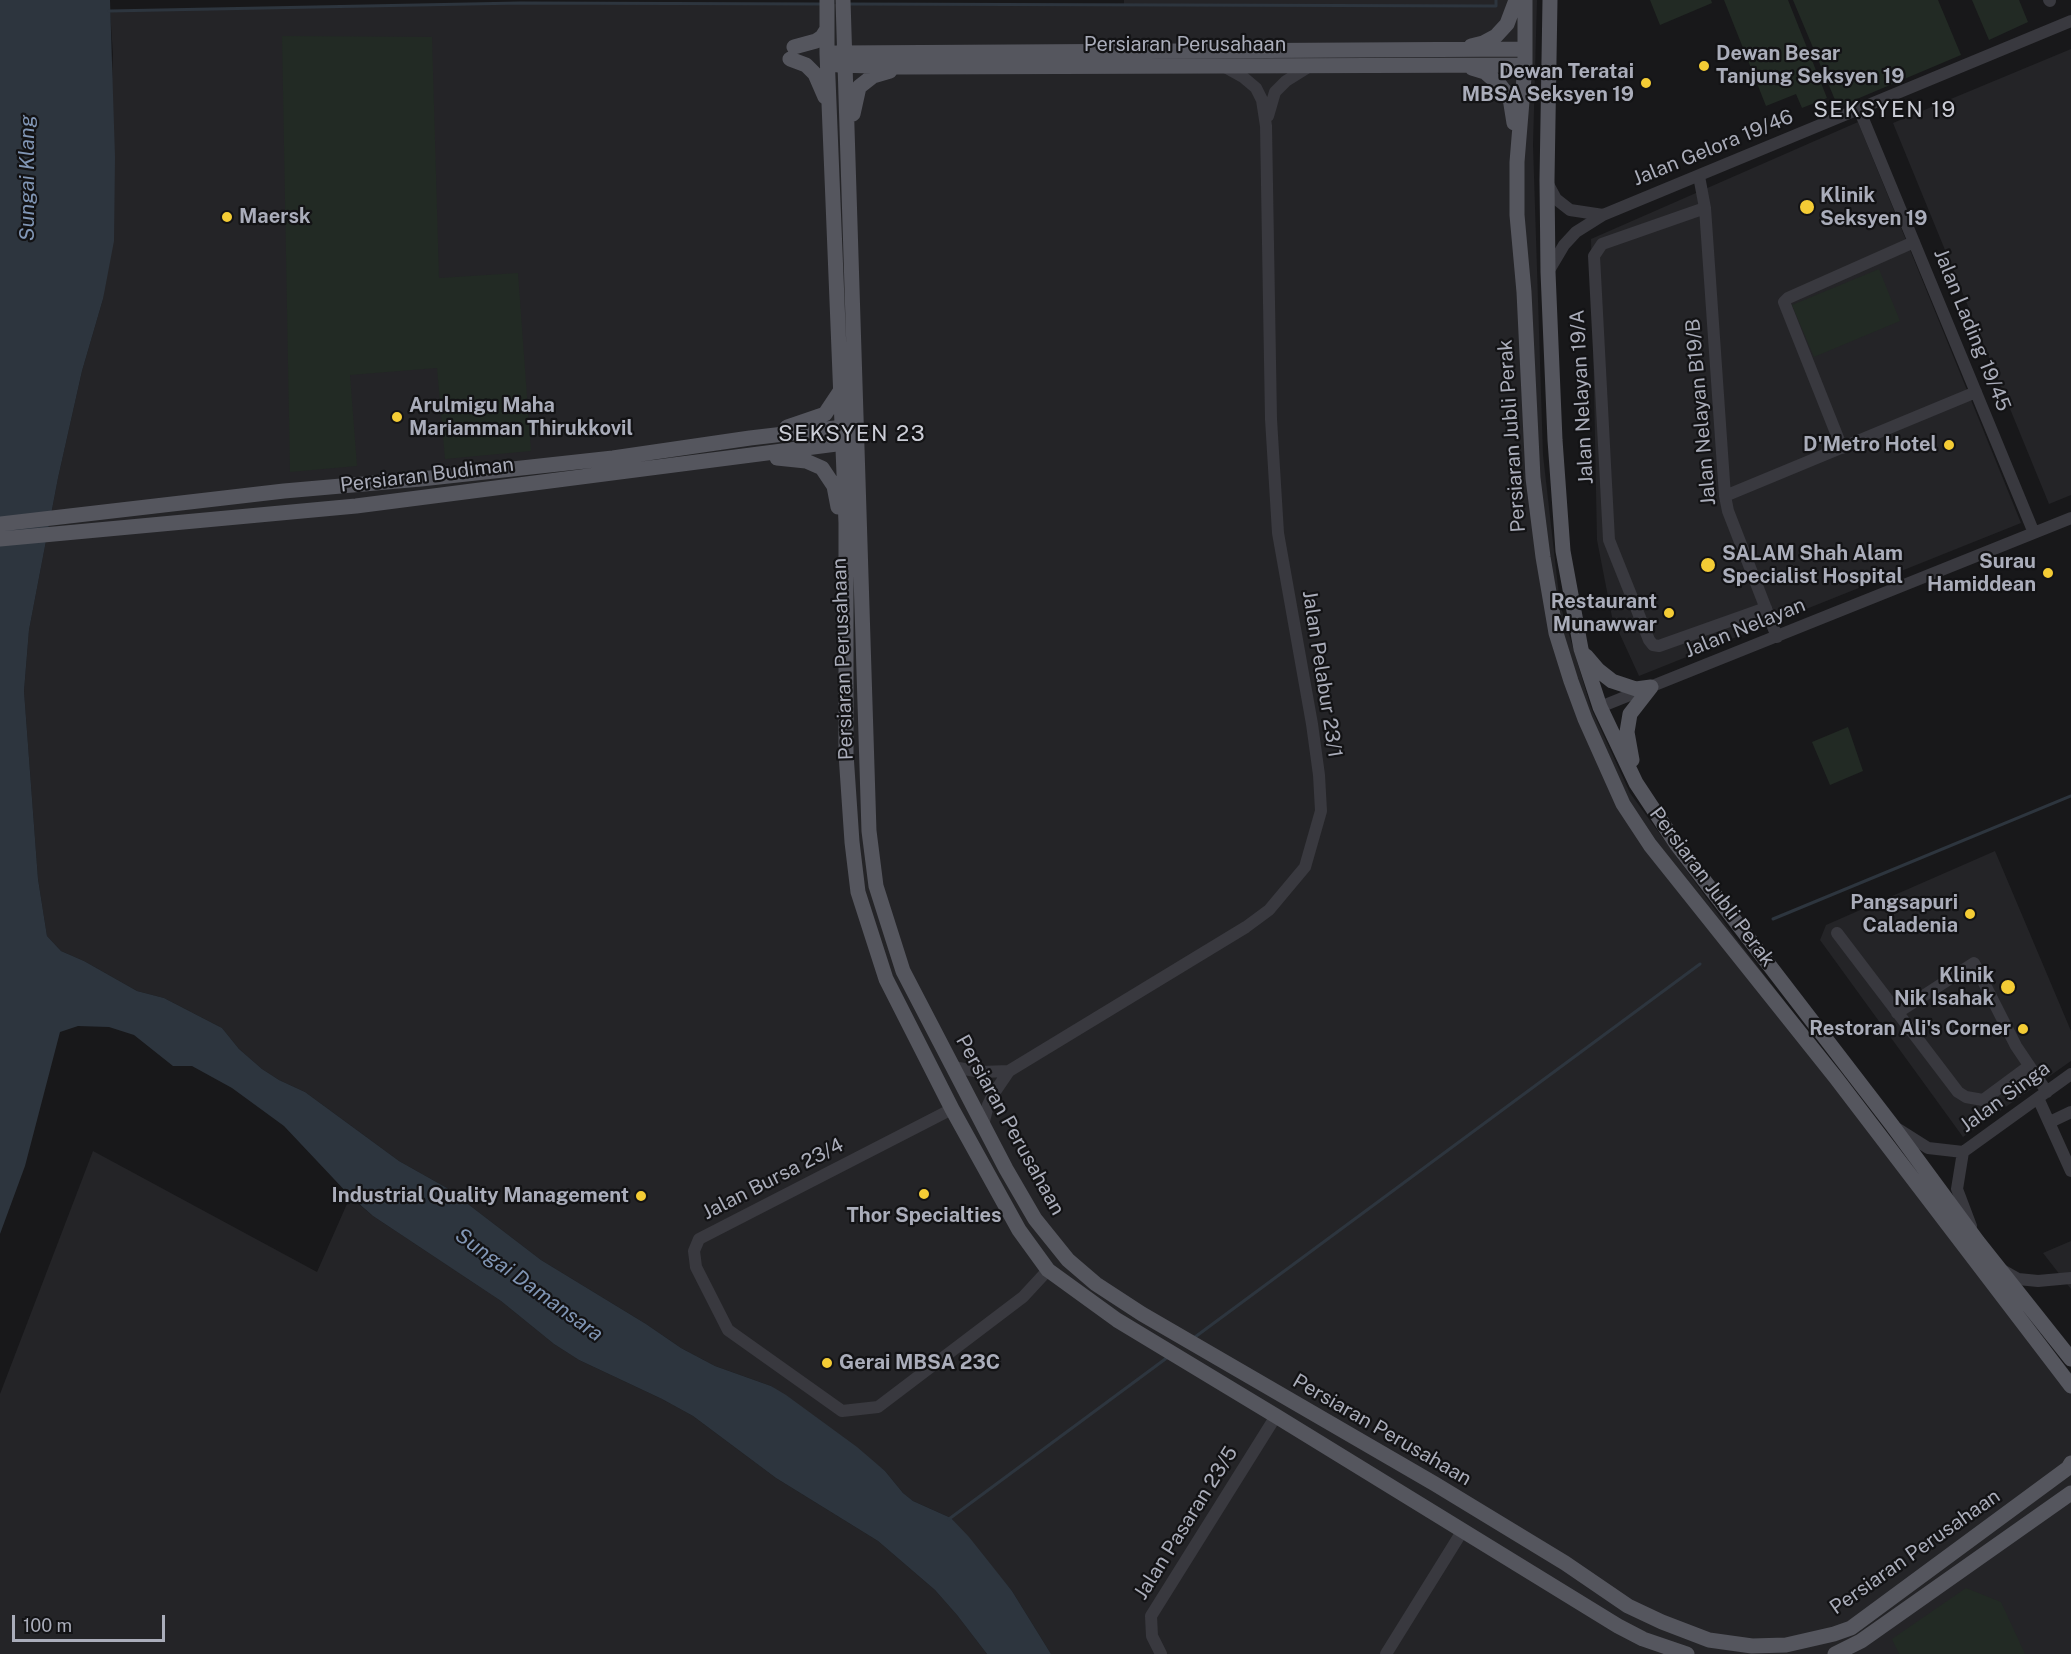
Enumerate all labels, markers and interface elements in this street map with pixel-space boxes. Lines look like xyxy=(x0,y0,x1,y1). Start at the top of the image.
street label: Persiaran Perusahaan xyxy=(1084,33,1286,57)
place label: Dewan Besar Tanjung Seksyen 19 xyxy=(1716,42,1905,89)
marker: Dewan Besar Tanjung Seksyen 19 xyxy=(1697,59,1711,73)
place label: Dewan Teratai MBSA Seksyen 19 xyxy=(1462,60,1634,107)
marker: Dewan Teratai MBSA Seksyen 19 xyxy=(1639,76,1653,90)
district label: SEKSYEN 19 xyxy=(1813,97,1957,123)
street label: Jalan Gelora 19/46 xyxy=(1629,105,1797,191)
water label: Sungai Klang xyxy=(15,115,41,241)
place label: Klinik Seksyen 19 xyxy=(1820,184,1928,231)
marker: Klinik Seksyen 19 xyxy=(1798,198,1816,216)
place label: Maersk xyxy=(239,205,311,229)
marker: Maersk xyxy=(220,210,234,224)
street label: Jalan Lading 19/45 xyxy=(1928,245,2016,415)
street label: Jalan Nelayan 19/A xyxy=(1565,309,1599,485)
street label: Jalan Nelayan B19/B xyxy=(1681,318,1721,506)
street label: Persiaran Jubli Perak xyxy=(1493,339,1531,533)
place label: Arulmigu Maha Mariamman Thirukkovil xyxy=(409,394,633,441)
marker: Arulmigu Maha Mariamman Thirukkovil xyxy=(390,410,404,424)
district label: SEKSYEN 23 xyxy=(778,421,926,447)
place label: D'Metro Hotel xyxy=(1803,433,1937,457)
marker: D'Metro Hotel xyxy=(1942,438,1956,452)
street label: Persiaran Budiman xyxy=(339,452,515,498)
place label: SALAM Shah Alam Specialist Hospital xyxy=(1722,542,1903,589)
place label: Surau Hamiddean xyxy=(1927,550,2036,597)
marker: SALAM Shah Alam Specialist Hospital xyxy=(1699,556,1717,574)
street label: Persiaran Perusahaan xyxy=(827,557,859,761)
marker: Surau Hamiddean xyxy=(2041,566,2055,580)
street label: Jalan Pelabur 23/1 xyxy=(1297,589,1347,759)
place label: Restaurant Munawwar xyxy=(1551,590,1657,637)
street label: Jalan Nelayan xyxy=(1681,593,1809,663)
marker: Restaurant Munawwar xyxy=(1662,606,1676,620)
street label: Persiaran Jubli Perak xyxy=(1644,802,1780,972)
place label: Pangsapuri Caladenia xyxy=(1850,891,1958,938)
marker: Pangsapuri Caladenia xyxy=(1963,907,1977,921)
place label: Klinik Nik Isahak xyxy=(1894,964,1994,1011)
marker: Klinik Nik Isahak xyxy=(1999,978,2017,996)
place label: Restoran Ali's Corner xyxy=(1809,1017,2011,1041)
marker: Restoran Ali's Corner xyxy=(2016,1022,2030,1036)
street label: Persiaran Perusahaan xyxy=(950,1031,1070,1219)
street label: Jalan Singa xyxy=(1955,1056,2055,1138)
street label: Jalan Bursa 23/4 xyxy=(698,1133,848,1225)
place label: Industrial Quality Management xyxy=(332,1184,629,1208)
marker: Thor Specialties xyxy=(917,1187,931,1201)
marker: Industrial Quality Management xyxy=(634,1189,648,1203)
place label: Thor Specialties xyxy=(846,1204,1002,1228)
water label: Sungai Damansara xyxy=(450,1223,608,1347)
place label: Gerai MBSA 23C xyxy=(839,1351,1000,1375)
marker: Gerai MBSA 23C xyxy=(820,1356,834,1370)
street label: Persiaran Perusahaan xyxy=(1288,1369,1476,1491)
street label: Jalan Pasaran 23/5 xyxy=(1129,1442,1243,1604)
street label: Persiaran Perusahaan xyxy=(1825,1484,2005,1620)
scale bar xyxy=(15,1603,168,1641)
text: 100 m xyxy=(23,1615,72,1636)

